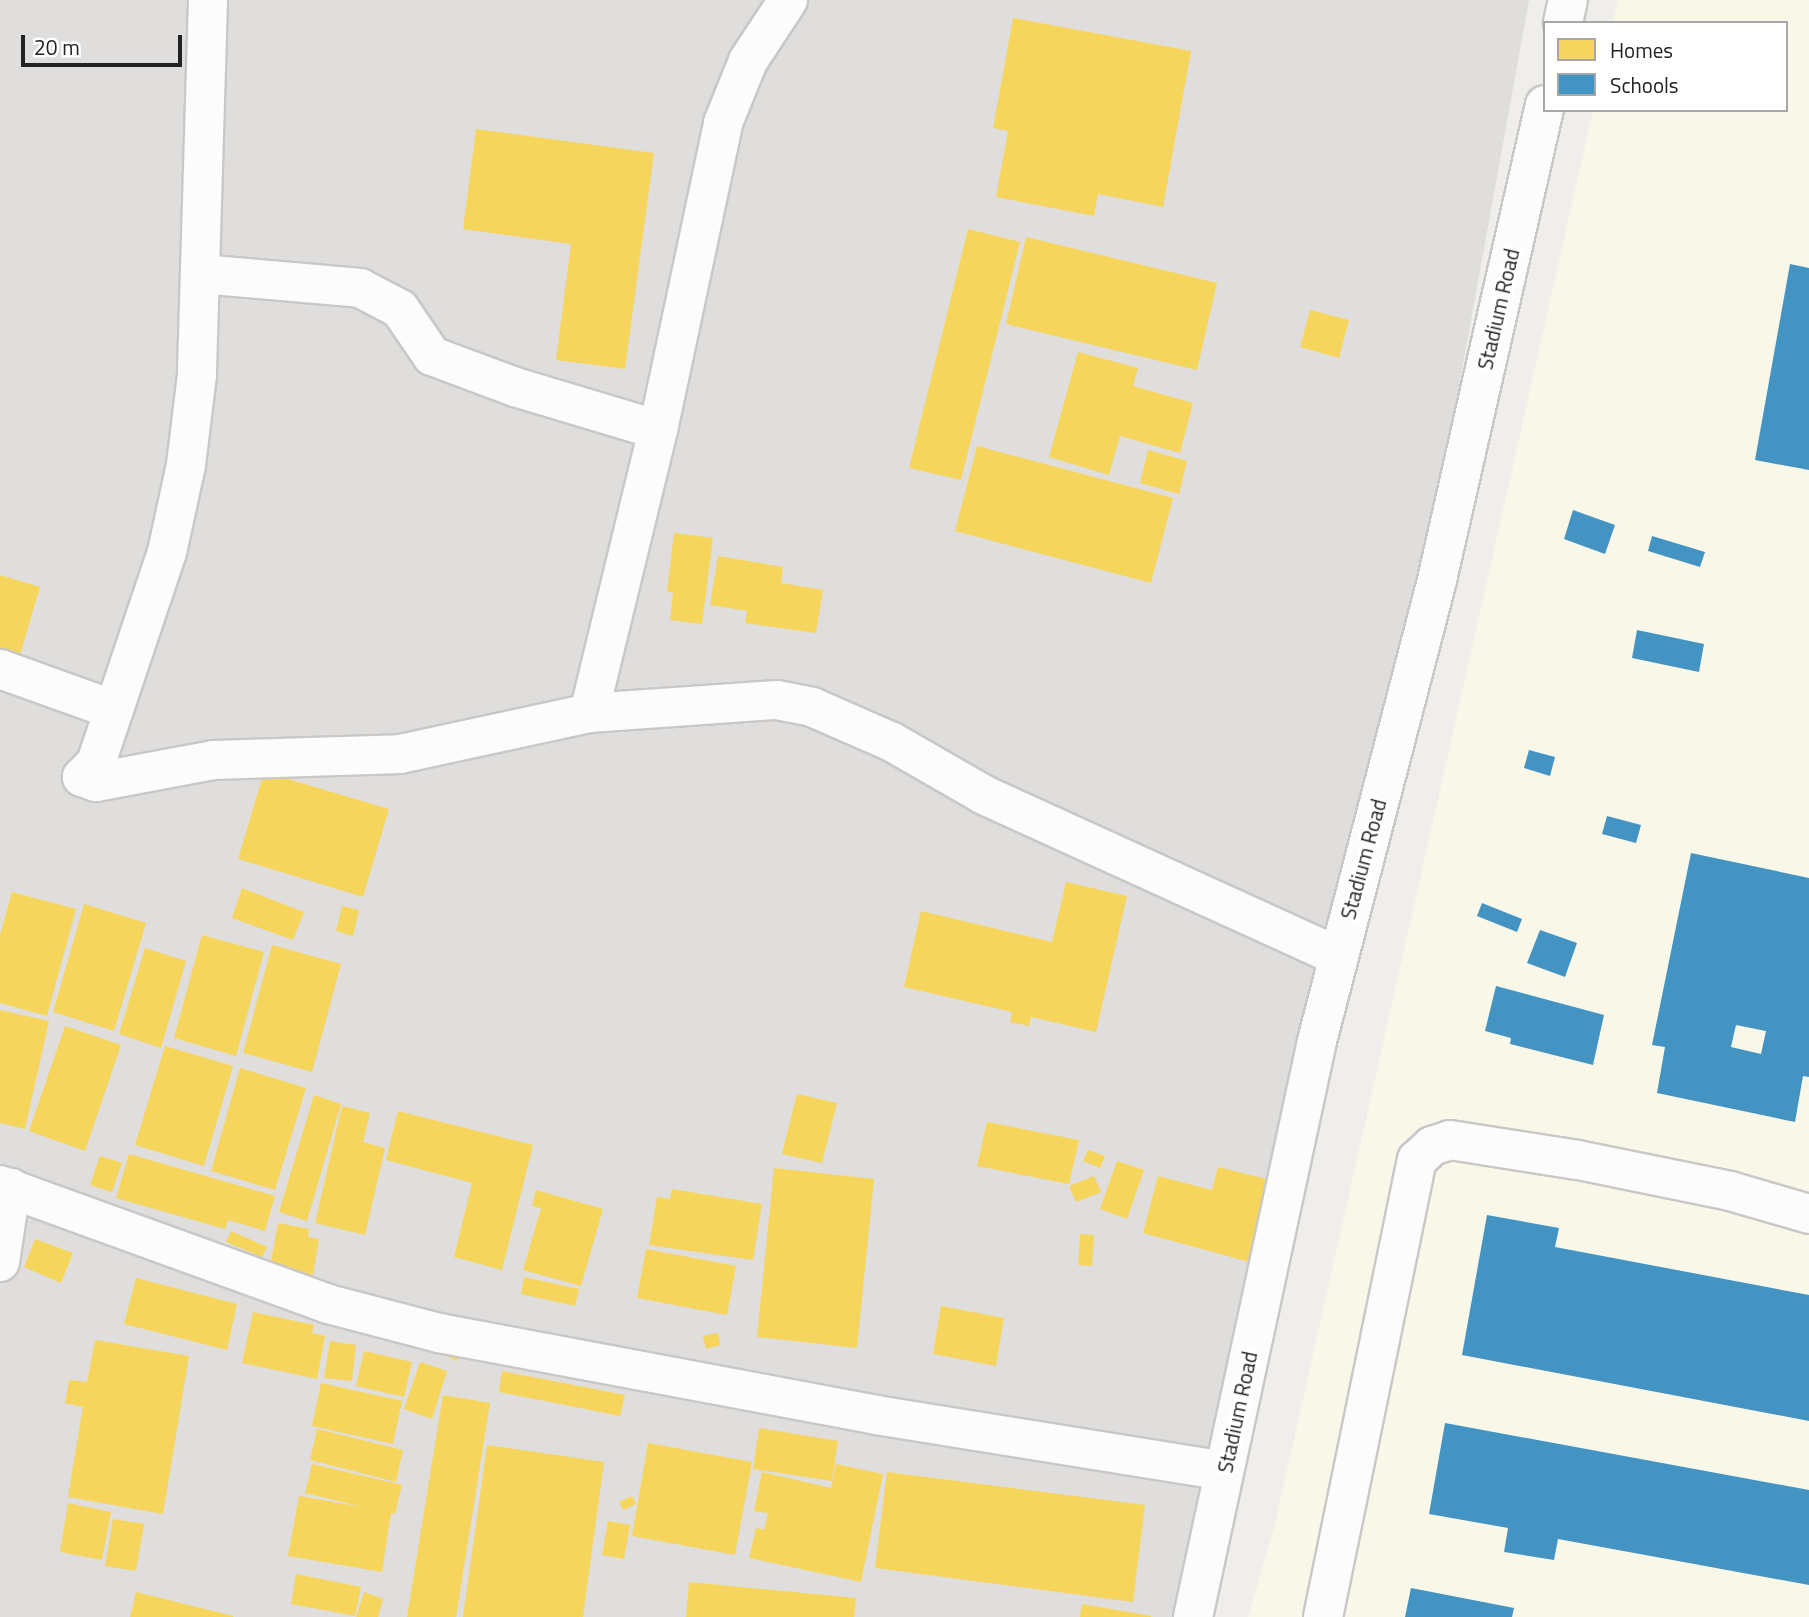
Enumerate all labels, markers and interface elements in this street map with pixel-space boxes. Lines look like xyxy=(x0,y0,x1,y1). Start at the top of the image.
scale bar xyxy=(24,21,186,65)
legend xyxy=(1543,21,1788,112)
text: 20 m xyxy=(34,31,80,63)
text: Homes xyxy=(1610,34,1673,66)
text: Schools xyxy=(1610,69,1679,101)
street label: Stadium Road xyxy=(1472,246,1524,372)
street label: Stadium Road xyxy=(1335,796,1391,922)
street label: Stadium Road xyxy=(1212,1349,1262,1475)

